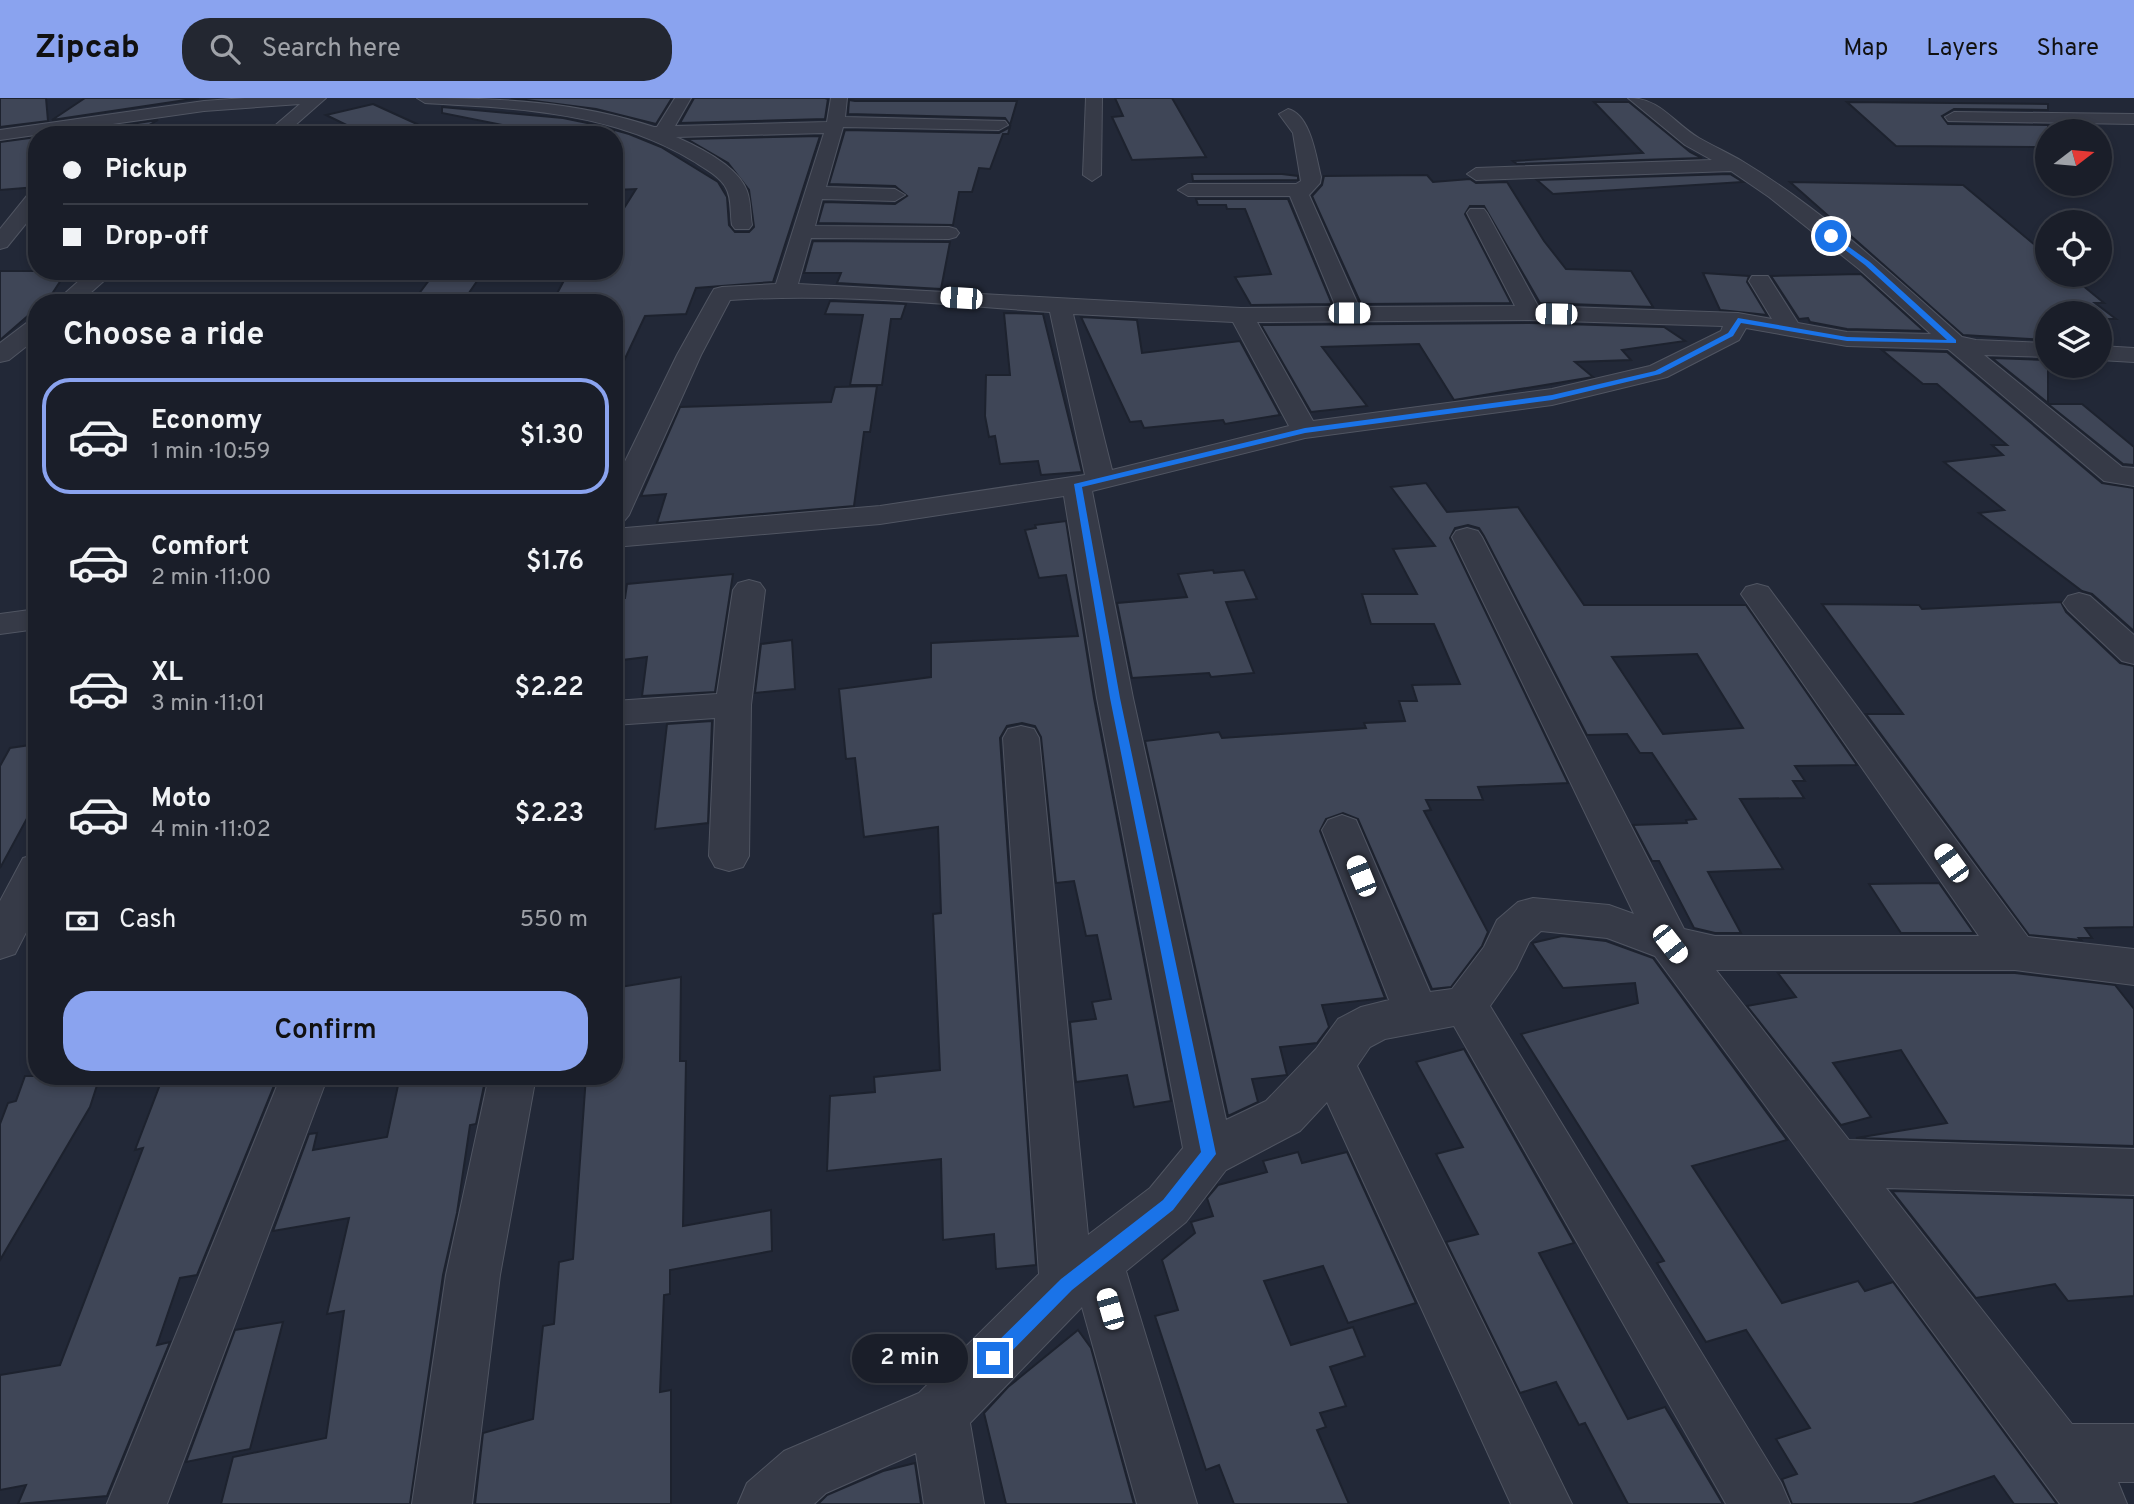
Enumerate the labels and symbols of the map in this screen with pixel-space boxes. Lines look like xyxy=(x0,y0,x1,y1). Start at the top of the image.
north arrow xyxy=(2035,119,2112,196)
route start xyxy=(1815,220,1847,252)
car xyxy=(940,286,983,310)
car xyxy=(1329,303,1371,324)
car xyxy=(1535,303,1578,325)
car xyxy=(1931,840,1972,886)
car xyxy=(1344,853,1379,899)
car xyxy=(1649,921,1692,967)
car xyxy=(1095,1286,1126,1332)
callout: 2 min xyxy=(853,1334,968,1382)
route end xyxy=(977,1342,1009,1374)

